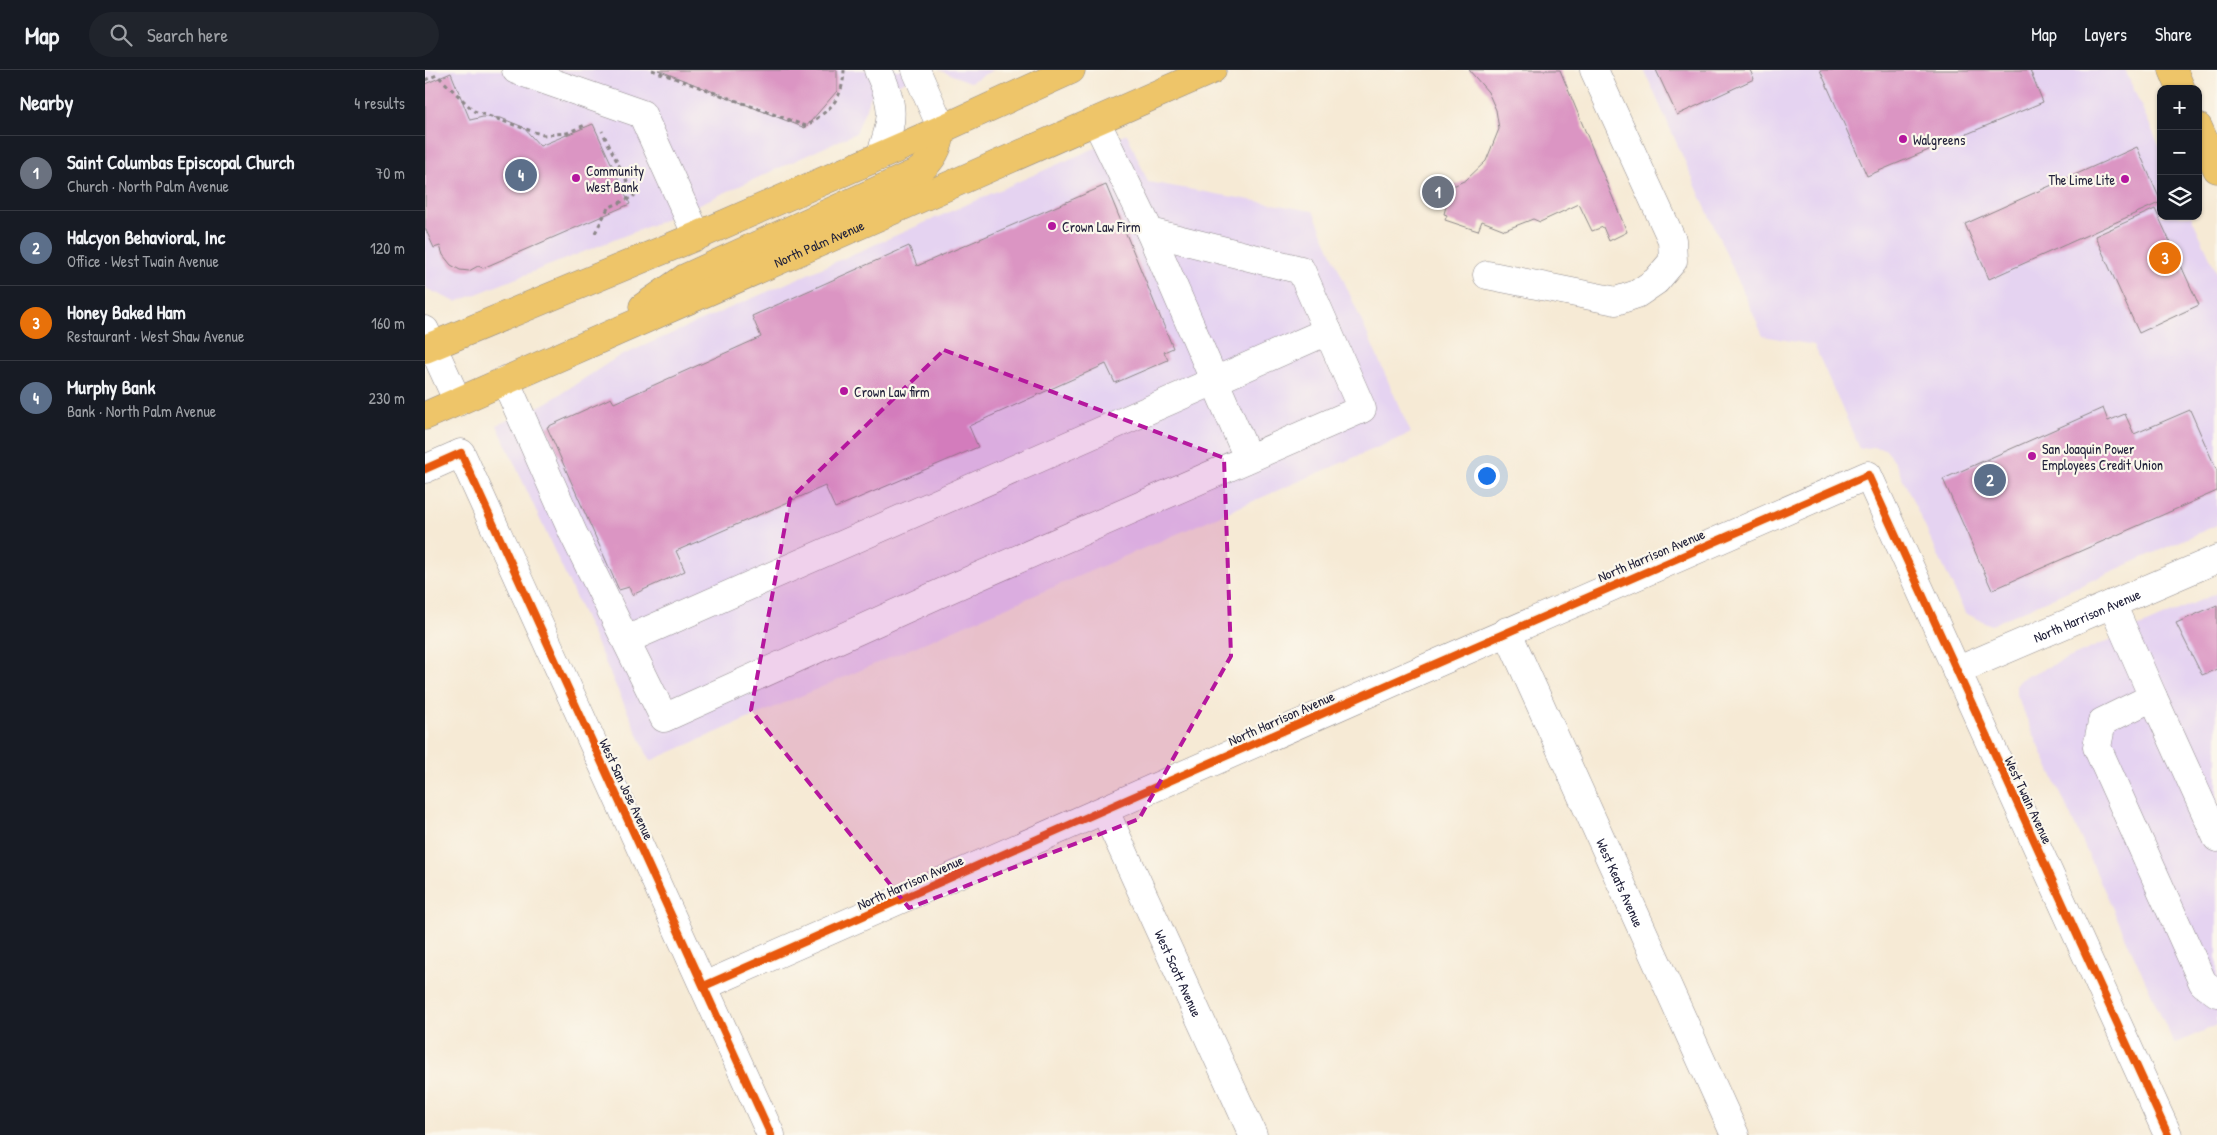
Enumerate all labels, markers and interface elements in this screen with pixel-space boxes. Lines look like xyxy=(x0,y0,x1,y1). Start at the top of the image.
search box xyxy=(89,12,439,57)
text: Map xyxy=(25,19,59,51)
icon: search xyxy=(107,21,135,49)
text: Search here xyxy=(147,22,228,48)
text: Map xyxy=(2031,22,2057,47)
text: Layers xyxy=(2085,22,2127,47)
text: Share xyxy=(2155,22,2192,47)
map controls xyxy=(2157,85,2202,220)
button: + xyxy=(2157,85,2202,130)
text: Nearby xyxy=(20,88,73,117)
text: 4 results xyxy=(354,92,405,114)
place label: Walgreens xyxy=(1913,130,1965,150)
button: − xyxy=(2157,130,2202,175)
marker: Walgreens xyxy=(1897,133,1909,145)
text: Saint Columbas Episcopal Church xyxy=(67,149,294,175)
pin: 4 xyxy=(505,156,537,194)
place label: Community West Bank xyxy=(586,161,644,196)
text: 1 xyxy=(33,162,39,184)
text: 70 m xyxy=(375,162,405,184)
place label: The Lime Lite xyxy=(2048,170,2115,189)
marker: Community West Bank xyxy=(570,172,582,184)
pin: 1 xyxy=(1422,173,1454,211)
marker: The Lime Lite xyxy=(2119,173,2131,185)
text: Church · North Palm Avenue xyxy=(67,175,229,197)
button: layers xyxy=(2157,175,2202,220)
street label: North Palm Avenue xyxy=(771,215,867,271)
place label: Crown Law Firm xyxy=(1062,217,1140,236)
marker: Crown Law Firm xyxy=(1046,220,1058,232)
text: Halcyon Behavioral, Inc xyxy=(67,224,225,250)
text: 2 xyxy=(32,237,40,259)
text: 120 m xyxy=(370,237,405,259)
pin: 3 xyxy=(2149,239,2181,277)
text: Office · West Twain Avenue xyxy=(67,250,219,272)
text: Honey Baked Ham xyxy=(67,299,186,325)
text: 3 xyxy=(32,312,40,334)
text: 160 m xyxy=(371,312,405,334)
text: Restaurant · West Shaw Avenue xyxy=(67,325,244,347)
text: Murphy Bank xyxy=(67,374,155,400)
place label: Crown Law firm xyxy=(854,382,930,401)
marker: Crown Law firm xyxy=(838,385,850,397)
text: 4 xyxy=(33,387,39,409)
text: 230 m xyxy=(369,387,405,409)
text: Bank · North Palm Avenue xyxy=(67,400,216,422)
place label: San Joaquin Power Employees Credit Union xyxy=(2042,439,2163,475)
marker: San Joaquin Power Employees Credit Union xyxy=(2026,450,2038,462)
pin: 2 xyxy=(1974,461,2006,499)
your location xyxy=(1474,463,1500,489)
street label: North Harrison Avenue xyxy=(1595,524,1708,586)
street label: North Harrison Avenue xyxy=(2030,584,2143,646)
street label: North Harrison Avenue xyxy=(1225,686,1338,750)
street label: West San Jose Avenue xyxy=(595,735,659,843)
street label: West Twain Avenue xyxy=(2000,753,2058,847)
street label: West Keats Avenue xyxy=(1593,835,1649,930)
street label: North Harrison Avenue xyxy=(854,850,967,914)
street label: West Scott Avenue xyxy=(1151,926,1207,1020)

